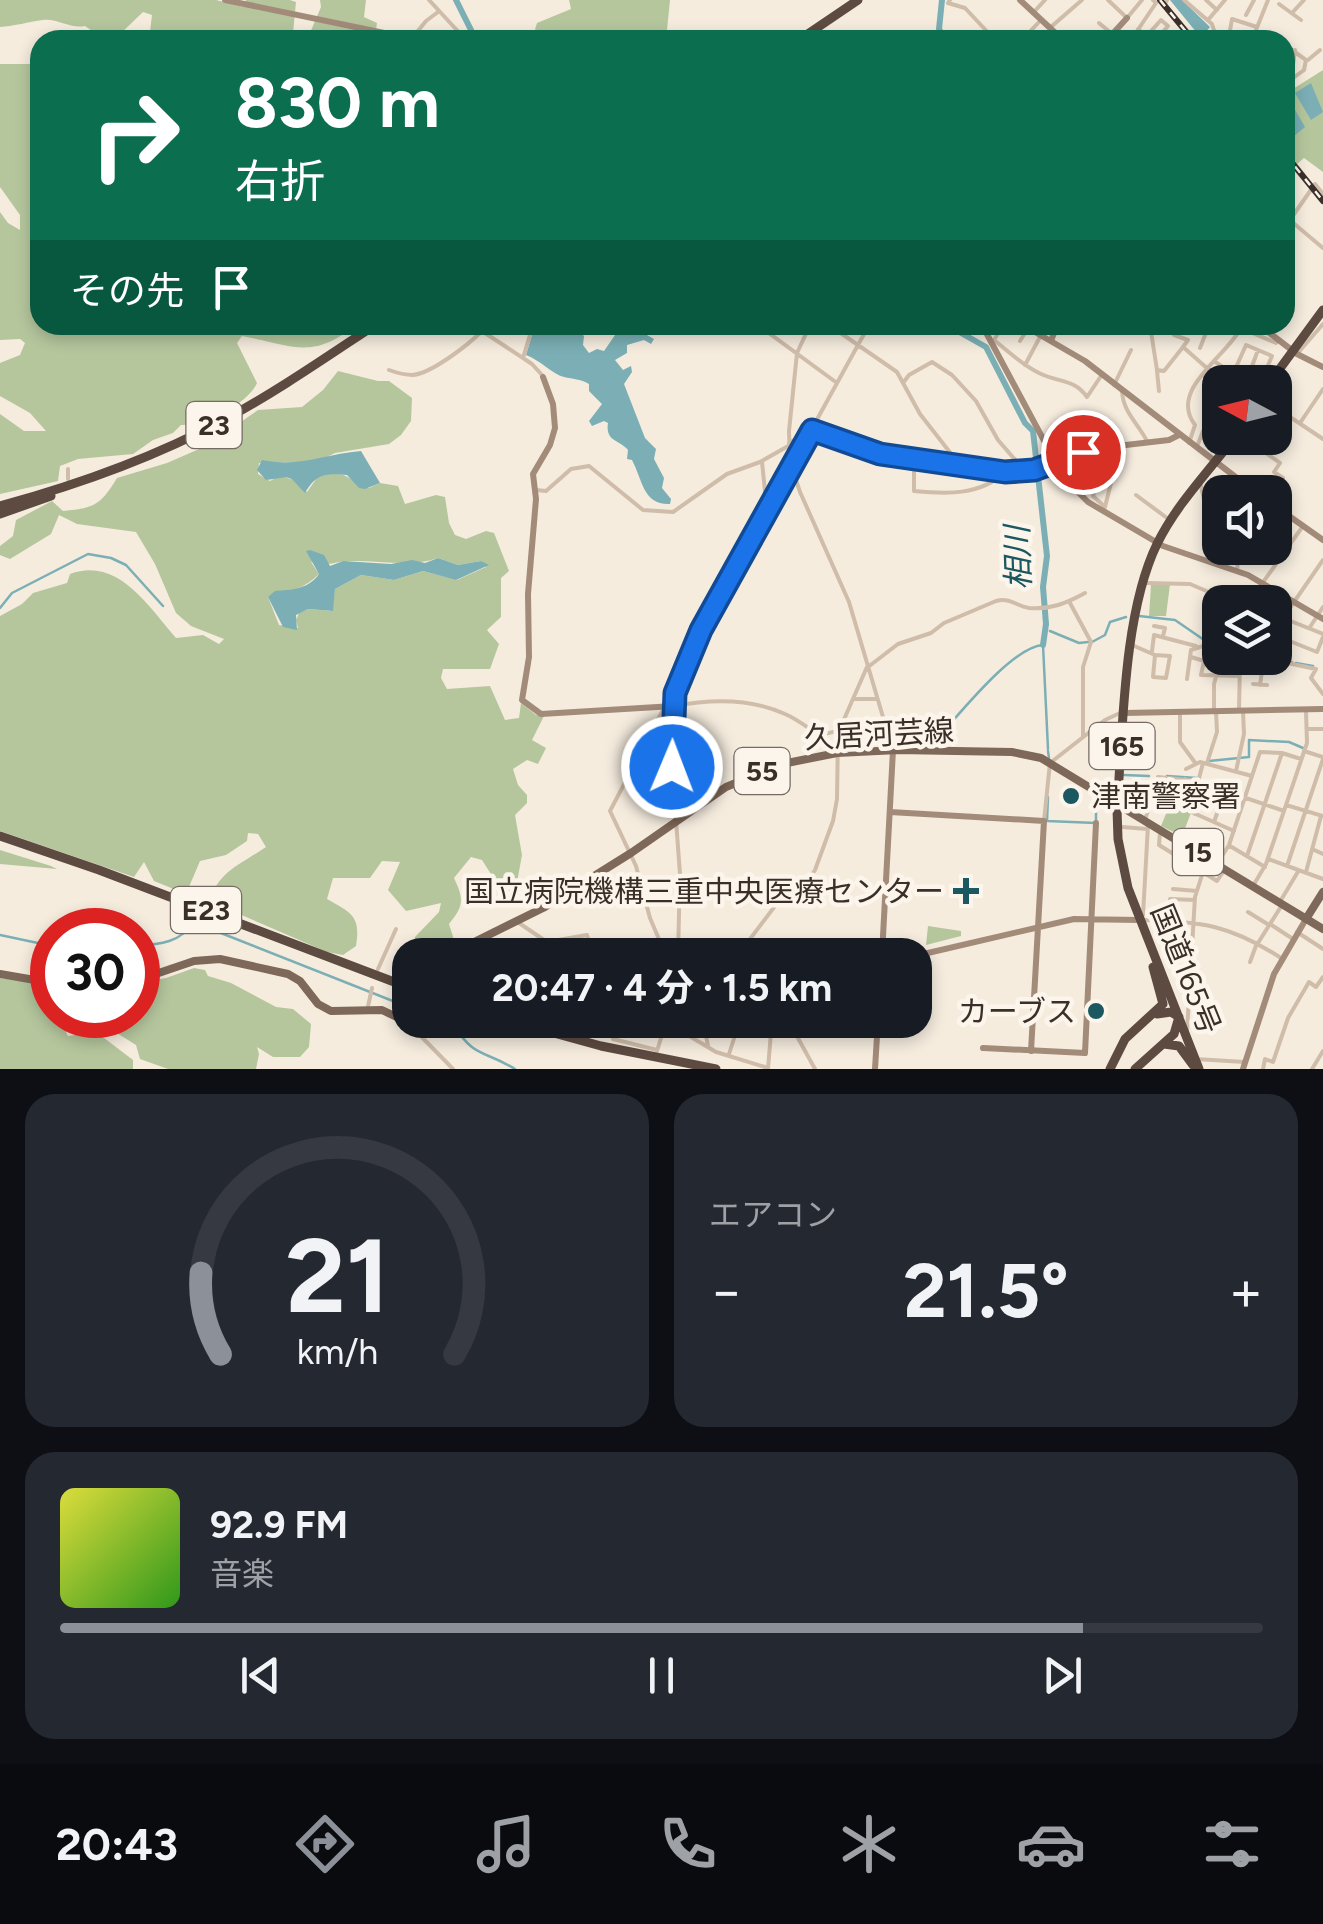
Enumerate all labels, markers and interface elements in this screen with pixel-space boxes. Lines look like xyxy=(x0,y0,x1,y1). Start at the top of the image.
text: 830 m xyxy=(235,60,440,145)
icon: right xyxy=(70,70,200,200)
text: 右折 xyxy=(235,154,325,208)
icon: arrive xyxy=(204,260,259,315)
text: その先 xyxy=(70,268,184,314)
north arrow xyxy=(1202,365,1292,455)
map controls xyxy=(1202,365,1292,675)
road number: 23 xyxy=(186,402,242,448)
pin xyxy=(1041,410,1126,495)
icon: arrive xyxy=(1056,425,1111,480)
button: sound xyxy=(1202,475,1292,565)
water label: 相川 xyxy=(998,522,1038,591)
button: layers xyxy=(1202,585,1292,675)
street label: 久居河芸線 xyxy=(803,712,955,756)
position arrow xyxy=(620,715,724,819)
road number: 165 xyxy=(1090,723,1154,769)
road number: 55 xyxy=(734,748,790,794)
place label: 津南警察署 xyxy=(1091,778,1241,815)
marker: 津南警察署 xyxy=(1060,785,1082,807)
road number: 15 xyxy=(1173,829,1223,875)
place label: 国立病院機構三重中央医療センター xyxy=(464,873,944,910)
marker: 国立病院機構三重中央医療センター xyxy=(953,878,979,904)
road number: E23 xyxy=(171,887,241,933)
street label: 国道165号 xyxy=(1143,899,1229,1039)
speed limit sign: 30 xyxy=(30,908,160,1038)
text: 20:47 · 4 分 · 1.5 km xyxy=(492,965,832,1011)
place label: カーブス xyxy=(958,993,1076,1030)
marker: カーブス xyxy=(1085,1000,1107,1022)
text: エアコン xyxy=(709,1196,837,1234)
text: 21 xyxy=(285,1213,389,1338)
text: 21.5° xyxy=(903,1246,1069,1336)
text: − xyxy=(709,1258,743,1324)
text: + xyxy=(1229,1258,1263,1324)
text: km/h xyxy=(296,1330,378,1373)
text: 92.9 FM xyxy=(210,1502,348,1548)
text: 音楽 xyxy=(210,1555,274,1593)
icon: previous xyxy=(233,1648,288,1703)
icon: pause xyxy=(634,1648,689,1703)
icon: next xyxy=(1035,1648,1090,1703)
icon: directions xyxy=(290,1809,360,1879)
icon: music xyxy=(471,1809,541,1879)
icon: phone xyxy=(653,1809,723,1879)
icon: climate xyxy=(834,1809,904,1879)
icon: car xyxy=(1016,1809,1086,1879)
icon: filters xyxy=(1197,1809,1267,1879)
text: 20:43 xyxy=(56,1817,178,1871)

